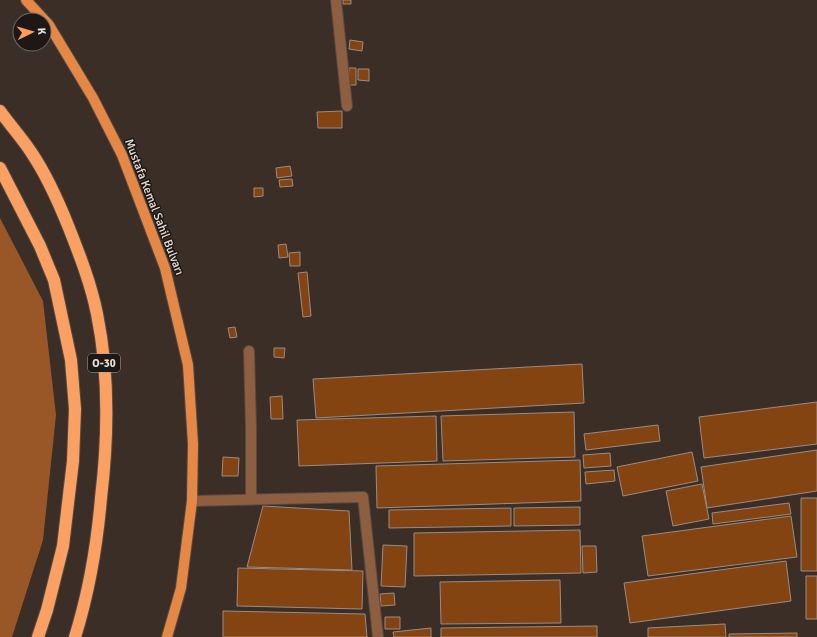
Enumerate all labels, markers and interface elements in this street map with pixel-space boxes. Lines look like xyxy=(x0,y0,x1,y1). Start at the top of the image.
north arrow xyxy=(12,12,52,52)
text: K xyxy=(35,27,48,35)
street label: Mustafa Kemal Sahil Bulvarı xyxy=(121,137,187,277)
road number: O-30 xyxy=(88,354,120,372)

